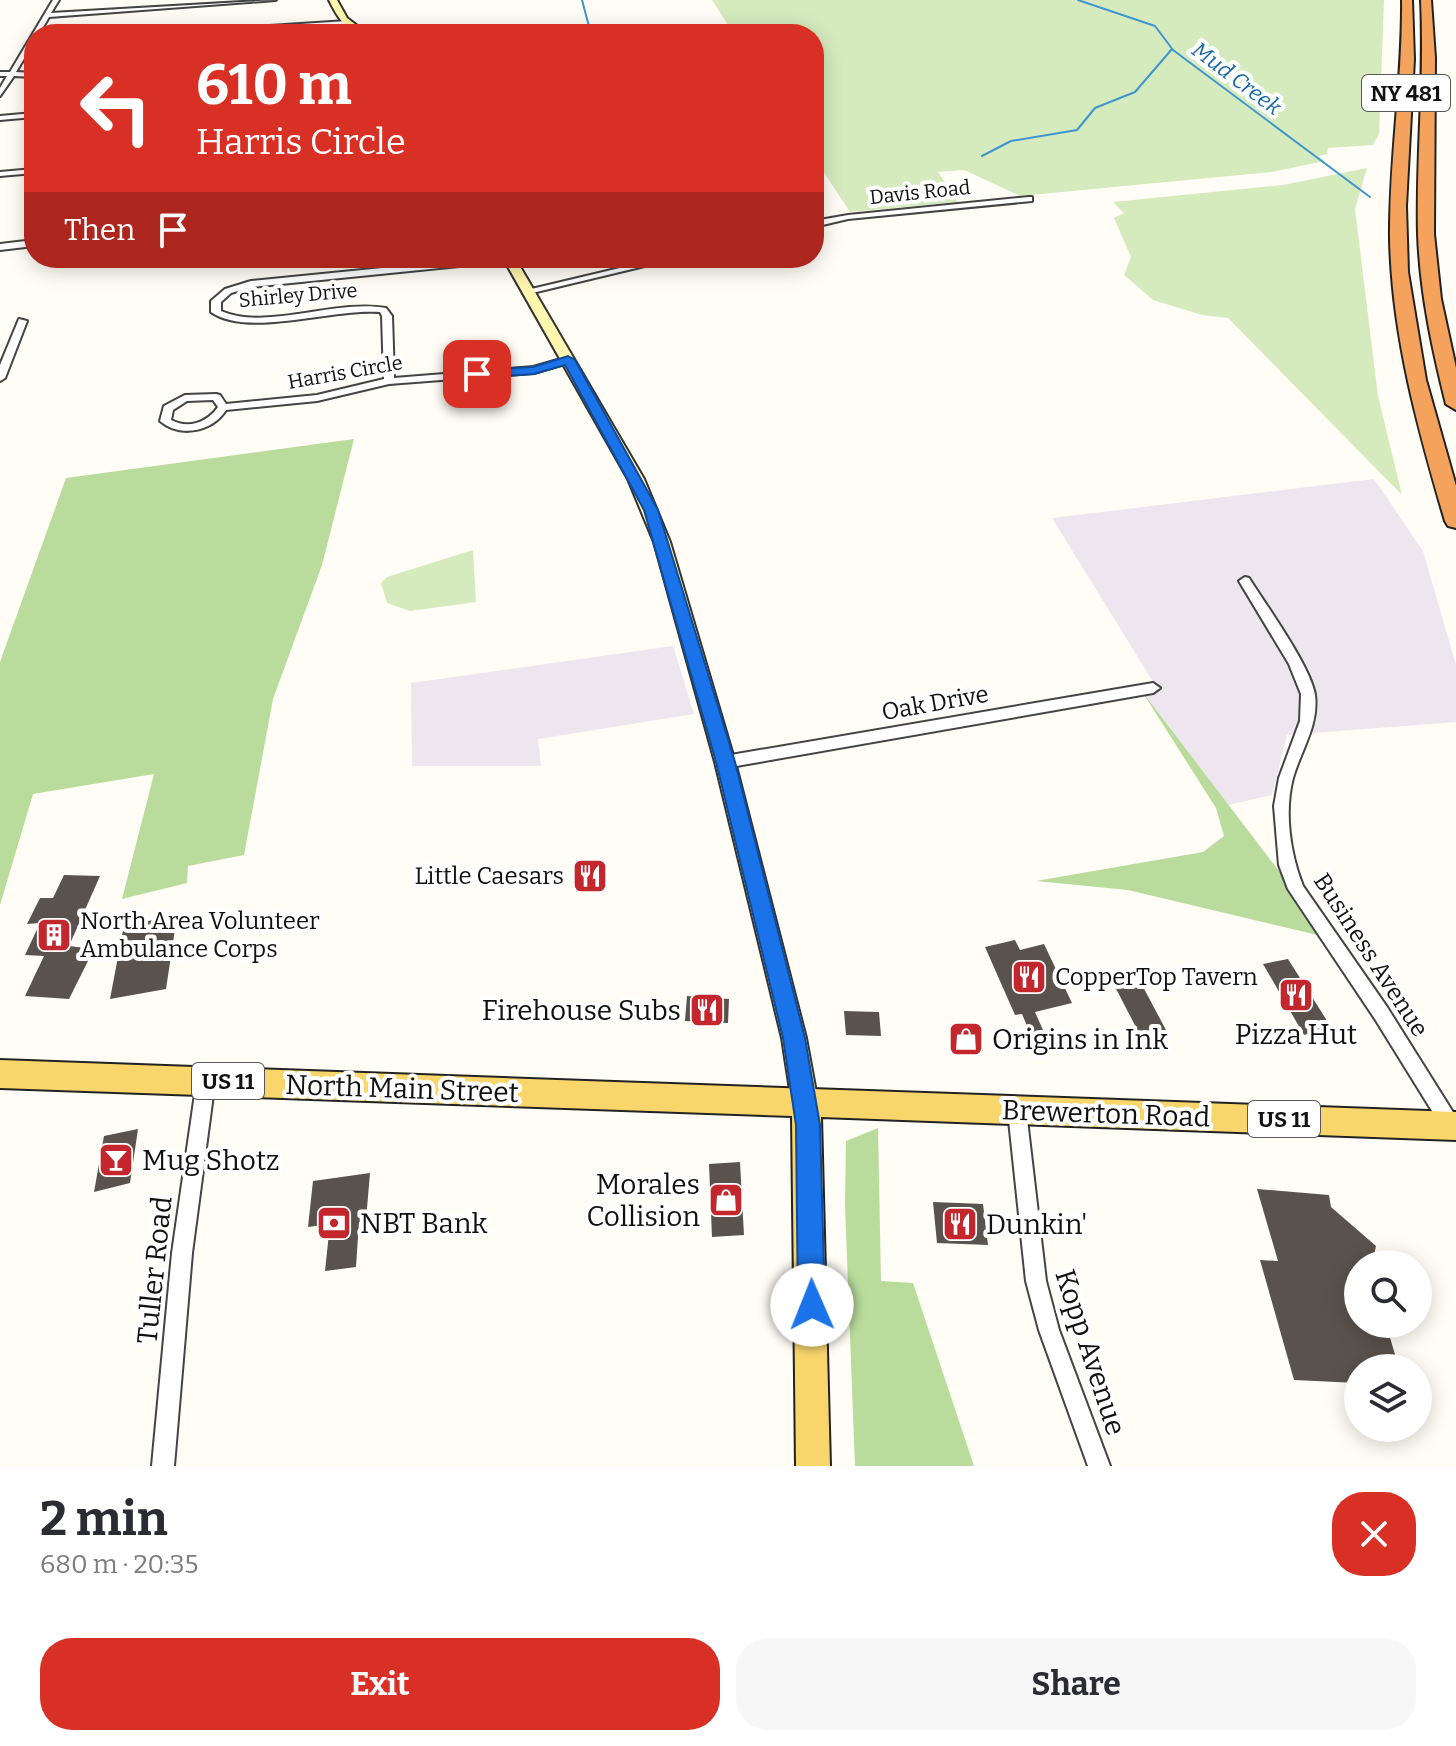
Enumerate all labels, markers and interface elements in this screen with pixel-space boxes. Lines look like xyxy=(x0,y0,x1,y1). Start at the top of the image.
water label: Mud Creek xyxy=(1187,36,1288,121)
text: 610 m xyxy=(196,52,352,119)
icon: left xyxy=(64,56,168,160)
road number: NY 481 xyxy=(1362,75,1450,111)
text: Harris Circle xyxy=(196,120,406,164)
street label: Davis Road xyxy=(868,175,972,209)
icon: arrive xyxy=(151,208,195,252)
text: Then xyxy=(64,212,135,248)
street label: Shirley Drive xyxy=(238,278,358,312)
pin xyxy=(443,340,511,408)
street label: Harris Circle xyxy=(286,350,404,394)
icon: arrive xyxy=(455,352,499,396)
street label: Oak Drive xyxy=(879,680,991,726)
restaurant icon: Little Caesars xyxy=(571,857,609,895)
place label: Little Caesars xyxy=(414,862,564,890)
street label: Business Avenue xyxy=(1308,868,1434,1042)
place label: North Area Volunteer Ambulance Corps xyxy=(80,907,320,963)
building icon: North Area Volunteer Ambulance Corps xyxy=(35,916,73,954)
restaurant icon: CopperTop Tavern xyxy=(1010,958,1048,996)
place label: CopperTop Tavern xyxy=(1055,963,1258,991)
restaurant icon: Pizza Hut xyxy=(1277,976,1315,1014)
restaurant icon: Firehouse Subs xyxy=(688,991,726,1029)
place label: Firehouse Subs xyxy=(482,994,681,1027)
place label: Pizza Hut xyxy=(1235,1018,1357,1051)
shop icon: Origins in Ink xyxy=(947,1020,985,1058)
place label: Origins in Ink xyxy=(992,1023,1168,1056)
road number: US 11 xyxy=(192,1063,264,1099)
street label: North Main Street xyxy=(285,1068,519,1109)
street label: Brewerton Road xyxy=(1001,1093,1211,1134)
road number: US 11 xyxy=(1248,1101,1320,1137)
bar icon: Mug Shotz xyxy=(97,1141,135,1179)
place label: Mug Shotz xyxy=(142,1144,279,1177)
place label: Morales Collision xyxy=(587,1168,700,1233)
shop icon: Morales Collision xyxy=(707,1181,745,1219)
street label: Tuller Road xyxy=(130,1195,179,1346)
bank icon: NBT Bank xyxy=(315,1204,353,1242)
restaurant icon: Dunkin' xyxy=(941,1205,979,1243)
place label: NBT Bank xyxy=(360,1207,487,1240)
place label: Dunkin' xyxy=(986,1208,1087,1241)
map controls xyxy=(1344,1250,1432,1442)
button: search xyxy=(1344,1250,1432,1338)
position arrow xyxy=(770,1263,854,1347)
street label: Kopp Avenue xyxy=(1048,1265,1133,1439)
button: layers xyxy=(1344,1354,1432,1442)
text: 2 min xyxy=(40,1490,168,1548)
button: close xyxy=(1332,1492,1416,1576)
text: 680 m · 20:35 xyxy=(40,1549,198,1580)
button: Exit xyxy=(40,1638,720,1730)
button: Share xyxy=(736,1638,1416,1730)

